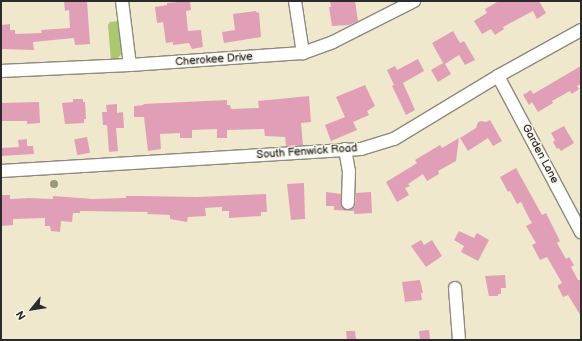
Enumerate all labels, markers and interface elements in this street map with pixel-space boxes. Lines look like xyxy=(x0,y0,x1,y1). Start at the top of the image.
street label: Cherokee Drive xyxy=(175,51,253,69)
street label: Garden Lane xyxy=(519,122,561,186)
street label: South Fenwick Road xyxy=(256,142,358,162)
north arrow xyxy=(12,289,52,329)
text: N xyxy=(13,308,29,322)

